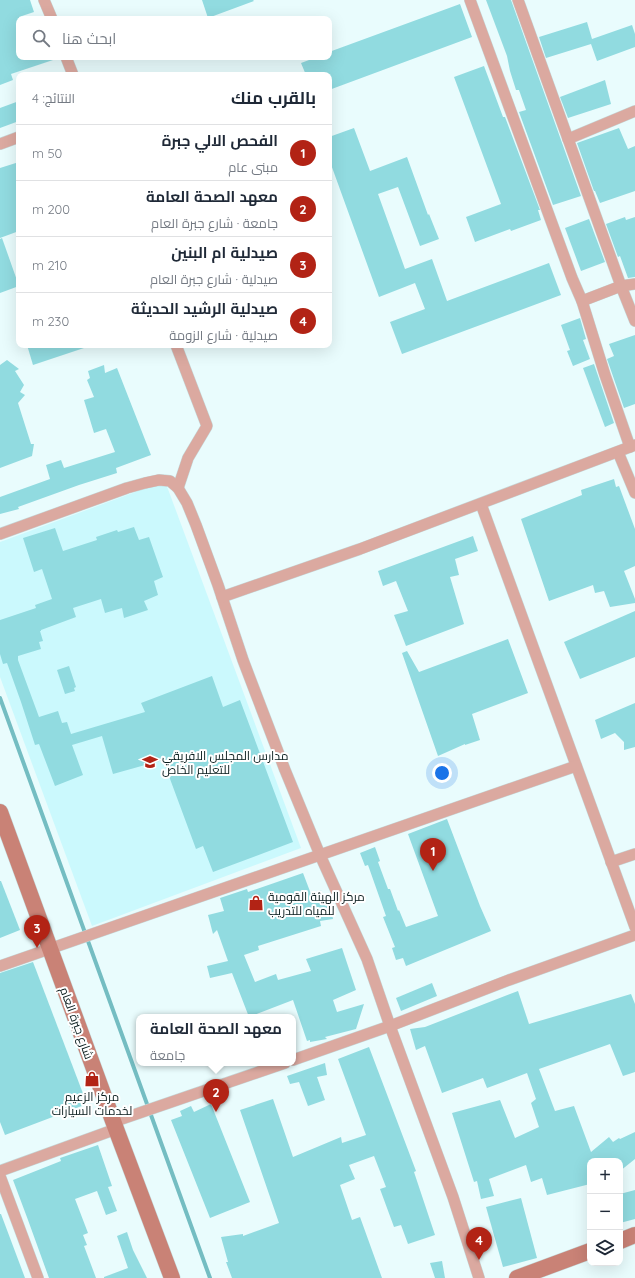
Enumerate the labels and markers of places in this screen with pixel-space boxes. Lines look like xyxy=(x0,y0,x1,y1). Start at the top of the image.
place label: مدارس المجلس الافريقي للتعليم الخاص xyxy=(162,748,288,778)
school or university icon: مدارس المجلس الافريقي للتعليم الخاص xyxy=(141,753,159,771)
pin: 1 xyxy=(420,838,446,871)
place label: مركز الهيئة القومية للمياه للتدريب xyxy=(268,889,365,918)
shop icon: مركز الهيئة القومية للمياه للتدريب xyxy=(247,894,265,912)
pin: 3 xyxy=(24,915,50,948)
shop icon: مركز الزعيم لخدمات السيارات xyxy=(83,1070,101,1088)
pin: 2 xyxy=(203,1079,229,1112)
place label: مركز الزعيم لخدمات السيارات xyxy=(52,1089,132,1118)
pin: 4 xyxy=(466,1227,492,1260)

